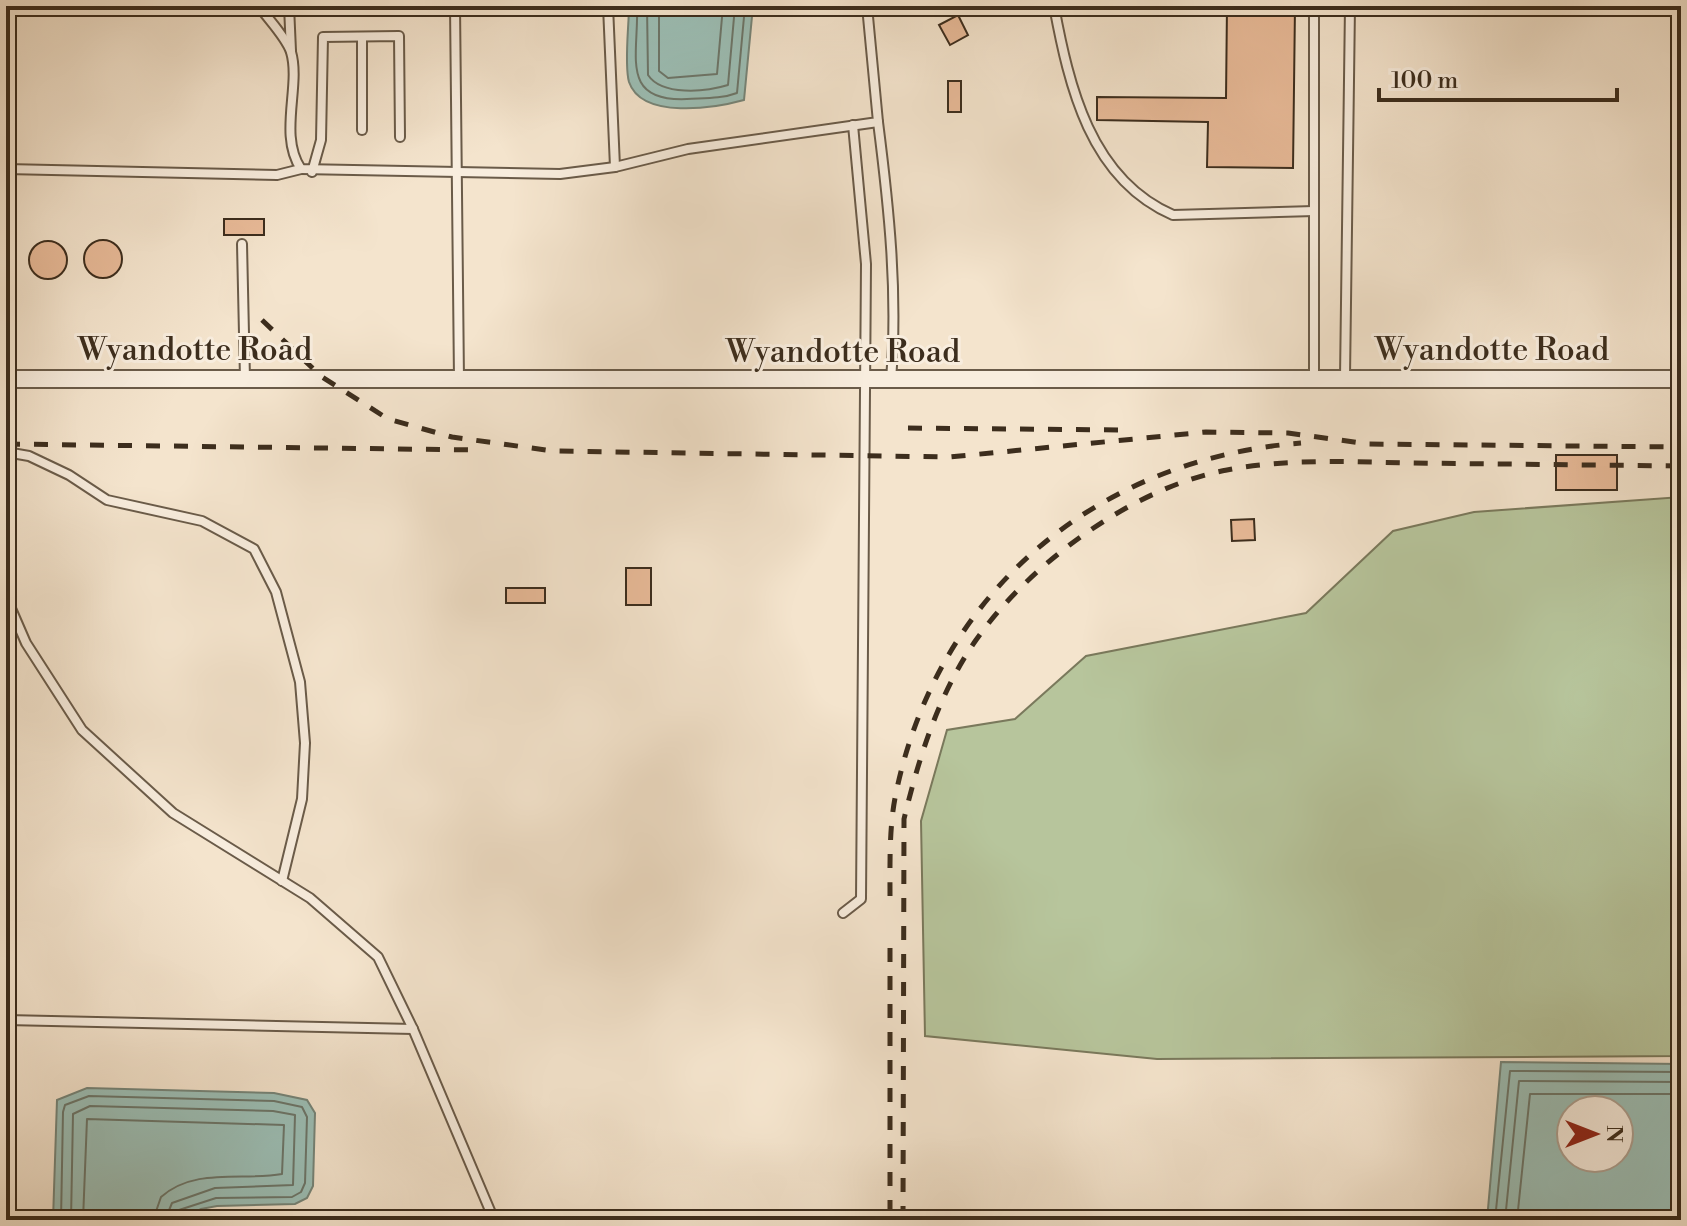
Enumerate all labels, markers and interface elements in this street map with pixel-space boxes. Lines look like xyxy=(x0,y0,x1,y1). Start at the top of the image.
scale bar xyxy=(1379,52,1617,102)
text: 100 m xyxy=(1391,66,1458,96)
street label: Wyandotte Road xyxy=(77,330,312,370)
street label: Wyandotte Road xyxy=(1374,330,1609,370)
street label: Wyandotte Road xyxy=(725,332,960,372)
north arrow xyxy=(1555,1094,1635,1174)
text: N xyxy=(1600,1125,1627,1143)

